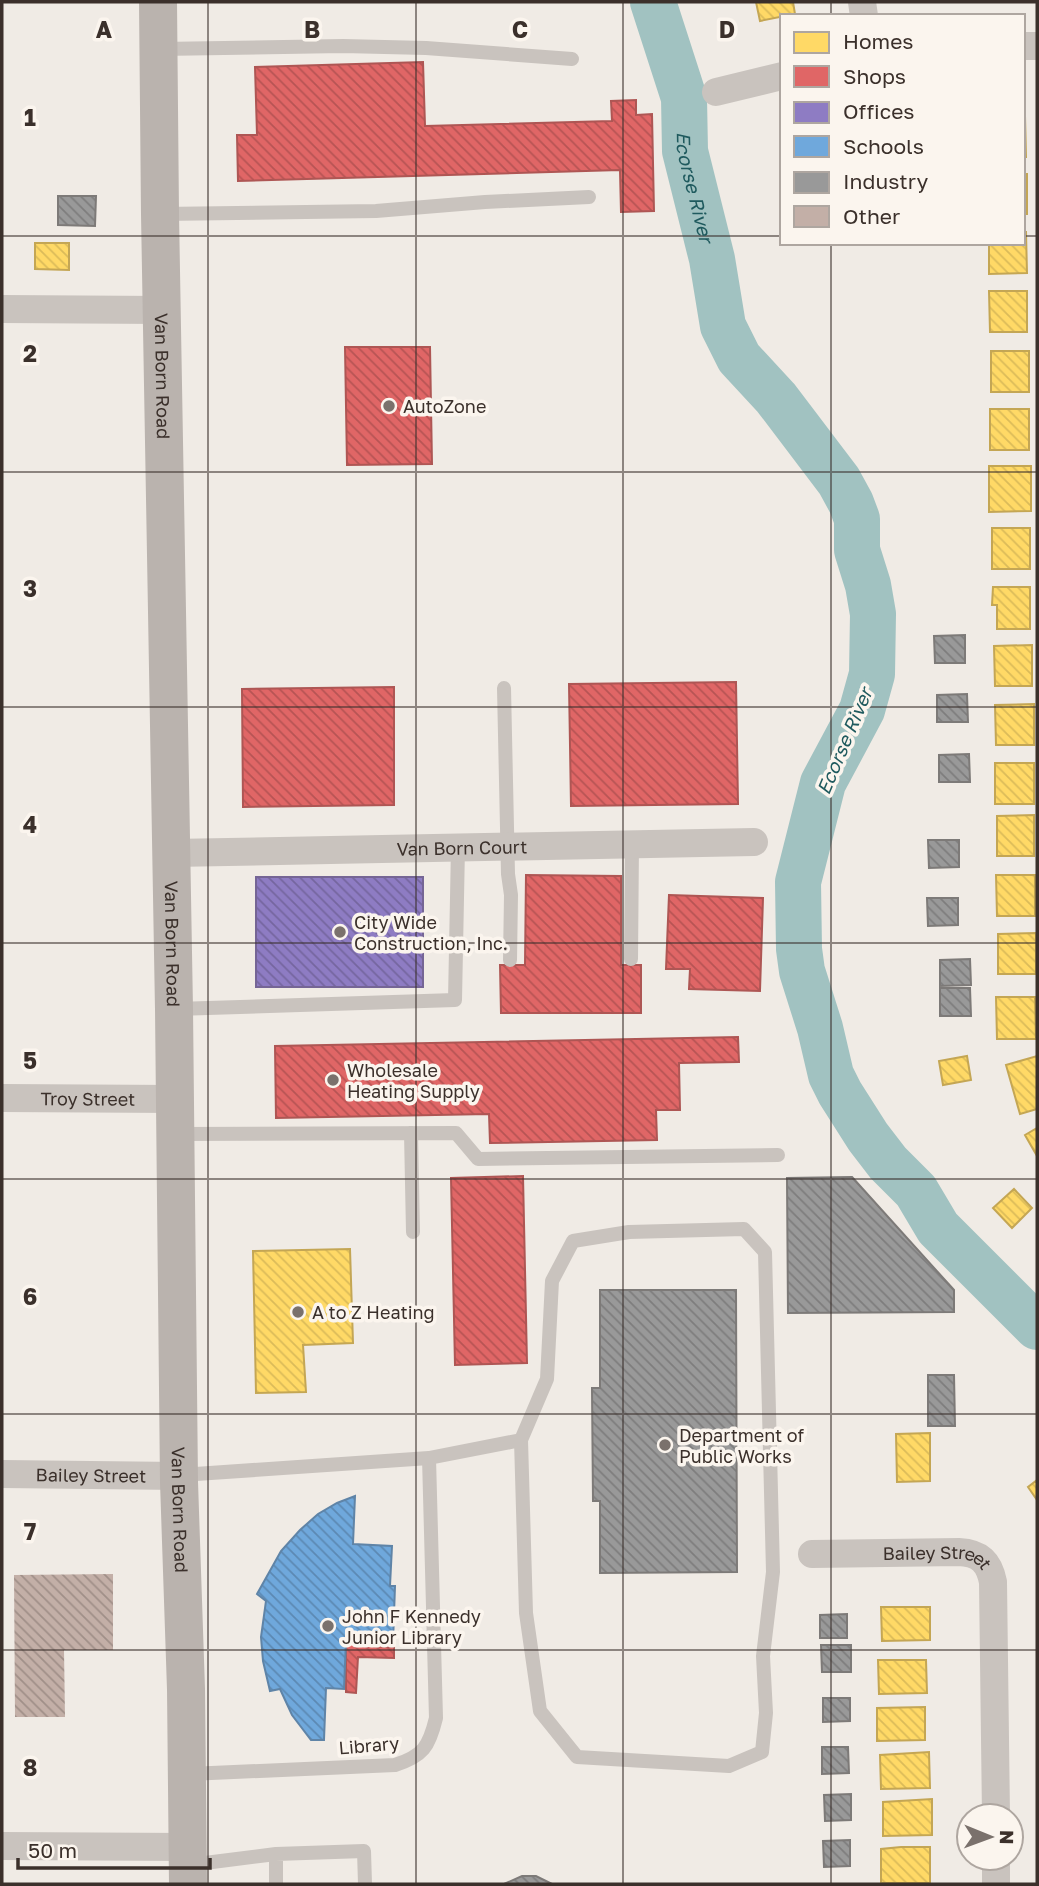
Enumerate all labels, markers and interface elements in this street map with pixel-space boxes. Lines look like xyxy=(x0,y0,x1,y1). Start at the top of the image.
legend xyxy=(780,14,1025,245)
text: A xyxy=(96,15,113,43)
text: B xyxy=(304,15,320,43)
text: C xyxy=(512,15,528,43)
text: D xyxy=(719,15,735,43)
text: Homes xyxy=(843,28,913,54)
text: Shops xyxy=(843,63,906,89)
text: Offices xyxy=(843,98,914,124)
text: 1 xyxy=(24,103,36,131)
water label: Ecorse River xyxy=(673,131,720,247)
text: Schools xyxy=(843,133,924,159)
text: Industry xyxy=(843,168,928,194)
text: Other xyxy=(843,203,900,229)
street label: Van Born Road xyxy=(151,313,175,439)
text: 2 xyxy=(23,339,37,367)
place label: AutoZone xyxy=(403,395,486,417)
marker: AutoZone xyxy=(381,398,397,414)
text: 3 xyxy=(23,574,37,602)
water label: Ecorse River xyxy=(811,682,878,798)
text: 4 xyxy=(23,810,37,838)
street label: Van Born Court xyxy=(396,835,528,860)
street label: Van Born Road xyxy=(161,881,185,1007)
place label: City Wide Construction, Inc. xyxy=(354,911,508,954)
marker: City Wide Construction, Inc. xyxy=(332,924,348,940)
text: 5 xyxy=(23,1046,37,1074)
place label: Wholesale Heating Supply xyxy=(347,1059,480,1102)
marker: Wholesale Heating Supply xyxy=(325,1072,341,1088)
street label: Troy Street xyxy=(41,1087,135,1110)
text: 6 xyxy=(23,1282,37,1310)
place label: A to Z Heating xyxy=(312,1301,435,1323)
marker: A to Z Heating xyxy=(290,1304,306,1320)
place label: Department of Public Works xyxy=(679,1424,804,1467)
marker: Department of Public Works xyxy=(657,1437,673,1453)
street label: Van Born Road xyxy=(168,1447,193,1573)
street label: Bailey Street xyxy=(36,1463,146,1487)
text: 7 xyxy=(24,1517,36,1545)
street label: Bailey Street xyxy=(883,1541,997,1573)
place label: John F Kennedy Junior Library xyxy=(342,1605,481,1648)
marker: John F Kennedy Junior Library xyxy=(320,1618,336,1634)
street label: Library xyxy=(338,1731,400,1759)
text: 8 xyxy=(23,1753,37,1781)
north arrow xyxy=(955,1802,1025,1872)
scale bar xyxy=(18,1826,210,1870)
text: N xyxy=(996,1830,1019,1845)
text: 50 m xyxy=(28,1837,77,1863)

